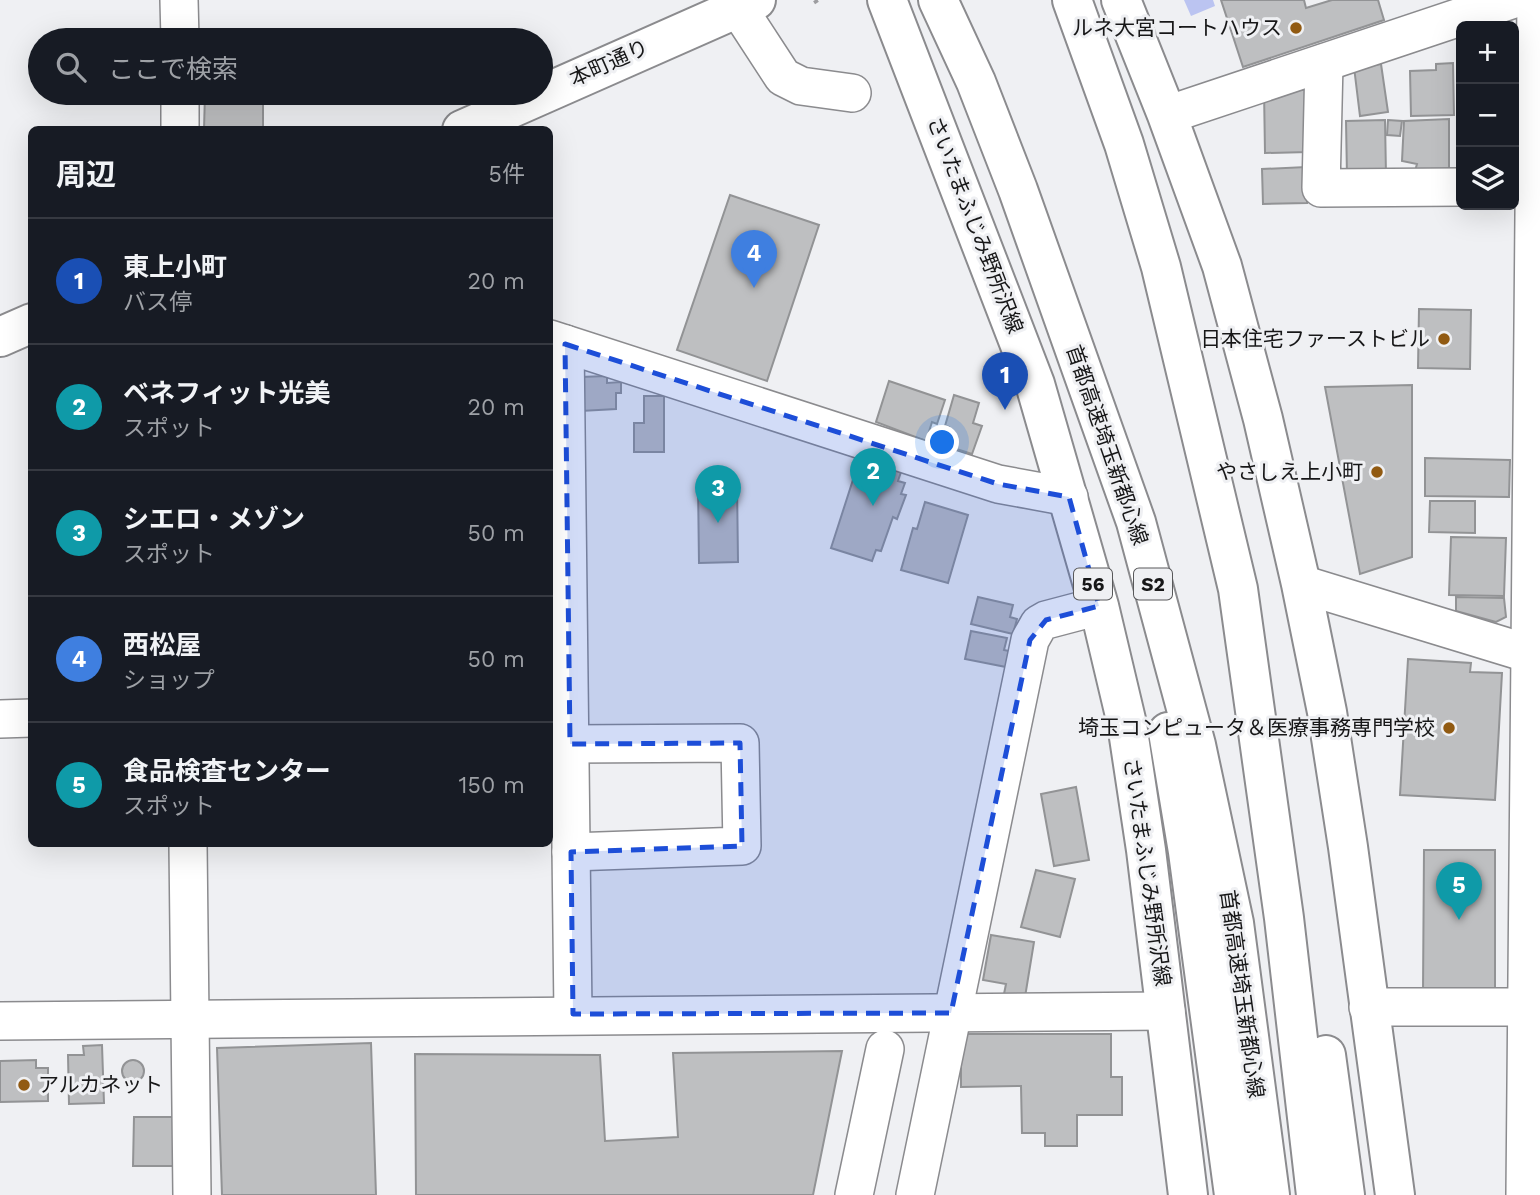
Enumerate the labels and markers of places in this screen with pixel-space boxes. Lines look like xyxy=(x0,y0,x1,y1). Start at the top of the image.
place label: ルネ大宮コートハウス xyxy=(1072,15,1282,40)
marker: ルネ大宮コートハウス xyxy=(1288,20,1304,36)
pin: 4 xyxy=(731,230,777,288)
place label: 日本住宅ファーストビル xyxy=(1200,326,1430,351)
marker: 日本住宅ファーストビル xyxy=(1436,331,1452,347)
pin: 1 xyxy=(982,352,1028,410)
pin: 2 xyxy=(850,448,896,506)
place label: やさしえ上小町 xyxy=(1216,459,1363,484)
marker: やさしえ上小町 xyxy=(1369,464,1385,480)
pin: 3 xyxy=(695,465,741,523)
place label: 埼玉コンピュータ＆医療事務専門学校 xyxy=(1078,715,1435,740)
marker: 埼玉コンピュータ＆医療事務専門学校 xyxy=(1441,720,1457,736)
pin: 5 xyxy=(1436,862,1482,920)
place label: アルカネット xyxy=(38,1072,163,1097)
marker: アルカネット xyxy=(16,1077,32,1093)

